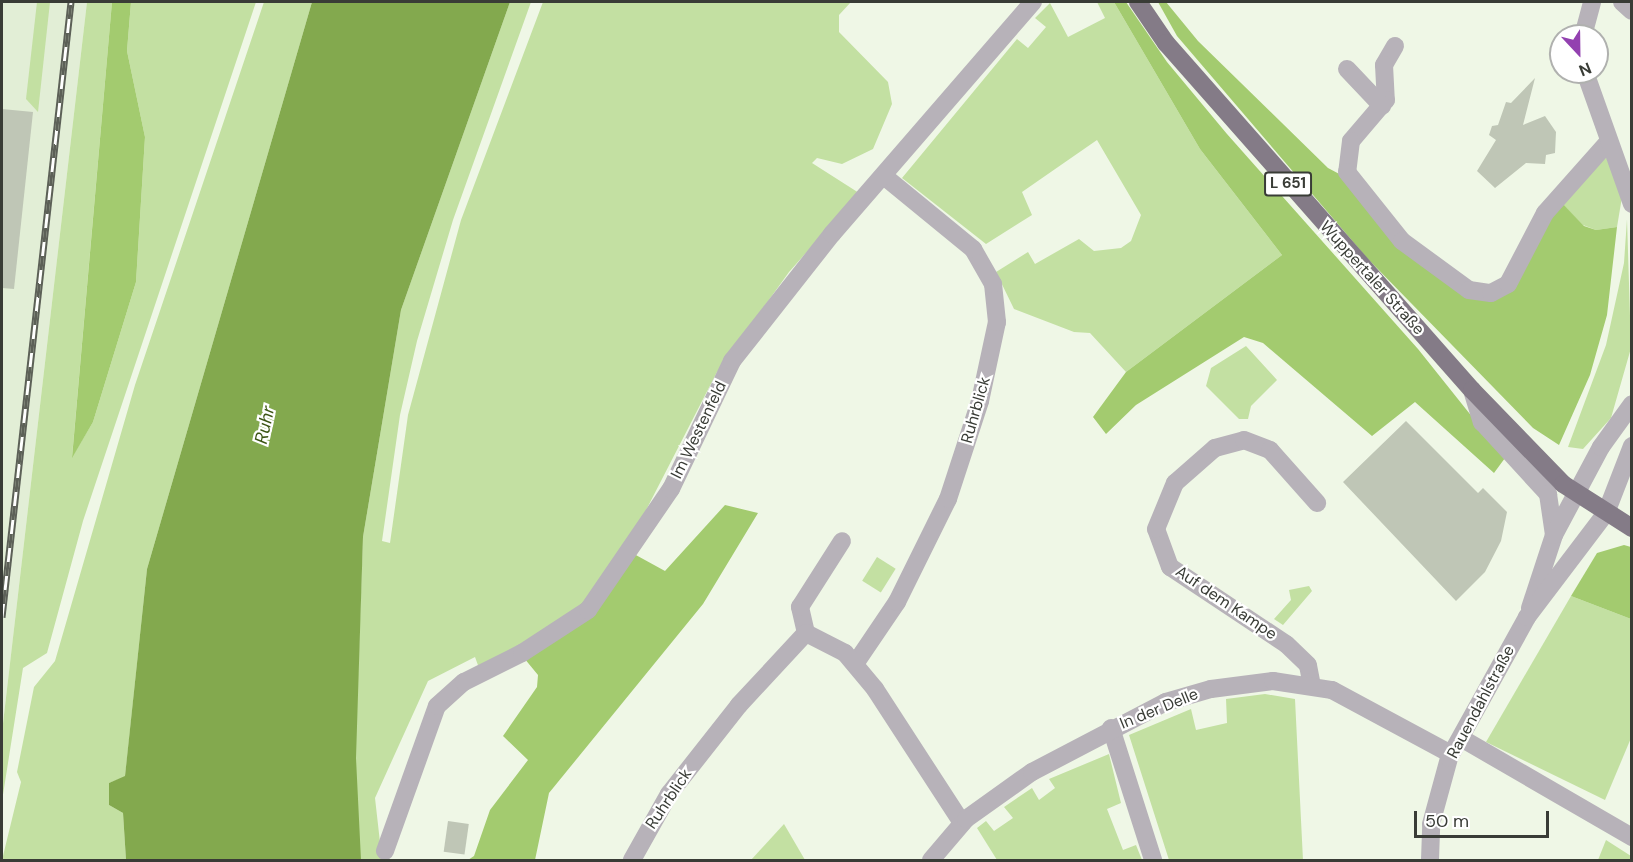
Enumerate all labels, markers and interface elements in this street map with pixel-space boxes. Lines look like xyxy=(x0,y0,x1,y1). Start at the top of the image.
north arrow xyxy=(1549,24,1609,84)
text: N xyxy=(1576,57,1595,81)
road number: L 651 xyxy=(1264,172,1312,196)
street label: Wuppertaler Straße xyxy=(1316,217,1428,339)
street label: Ruhrblick xyxy=(957,374,995,446)
street label: Im Westenfeld xyxy=(667,378,731,482)
water label: Ruhr xyxy=(250,404,280,446)
street label: Auf dem Kampe xyxy=(1172,562,1280,644)
street label: Rauendahlstraße xyxy=(1443,642,1519,762)
street label: In der Delle xyxy=(1117,685,1201,733)
street label: Ruhrblick xyxy=(642,765,696,833)
scale bar xyxy=(1417,799,1552,837)
text: 50 m xyxy=(1425,809,1469,833)

